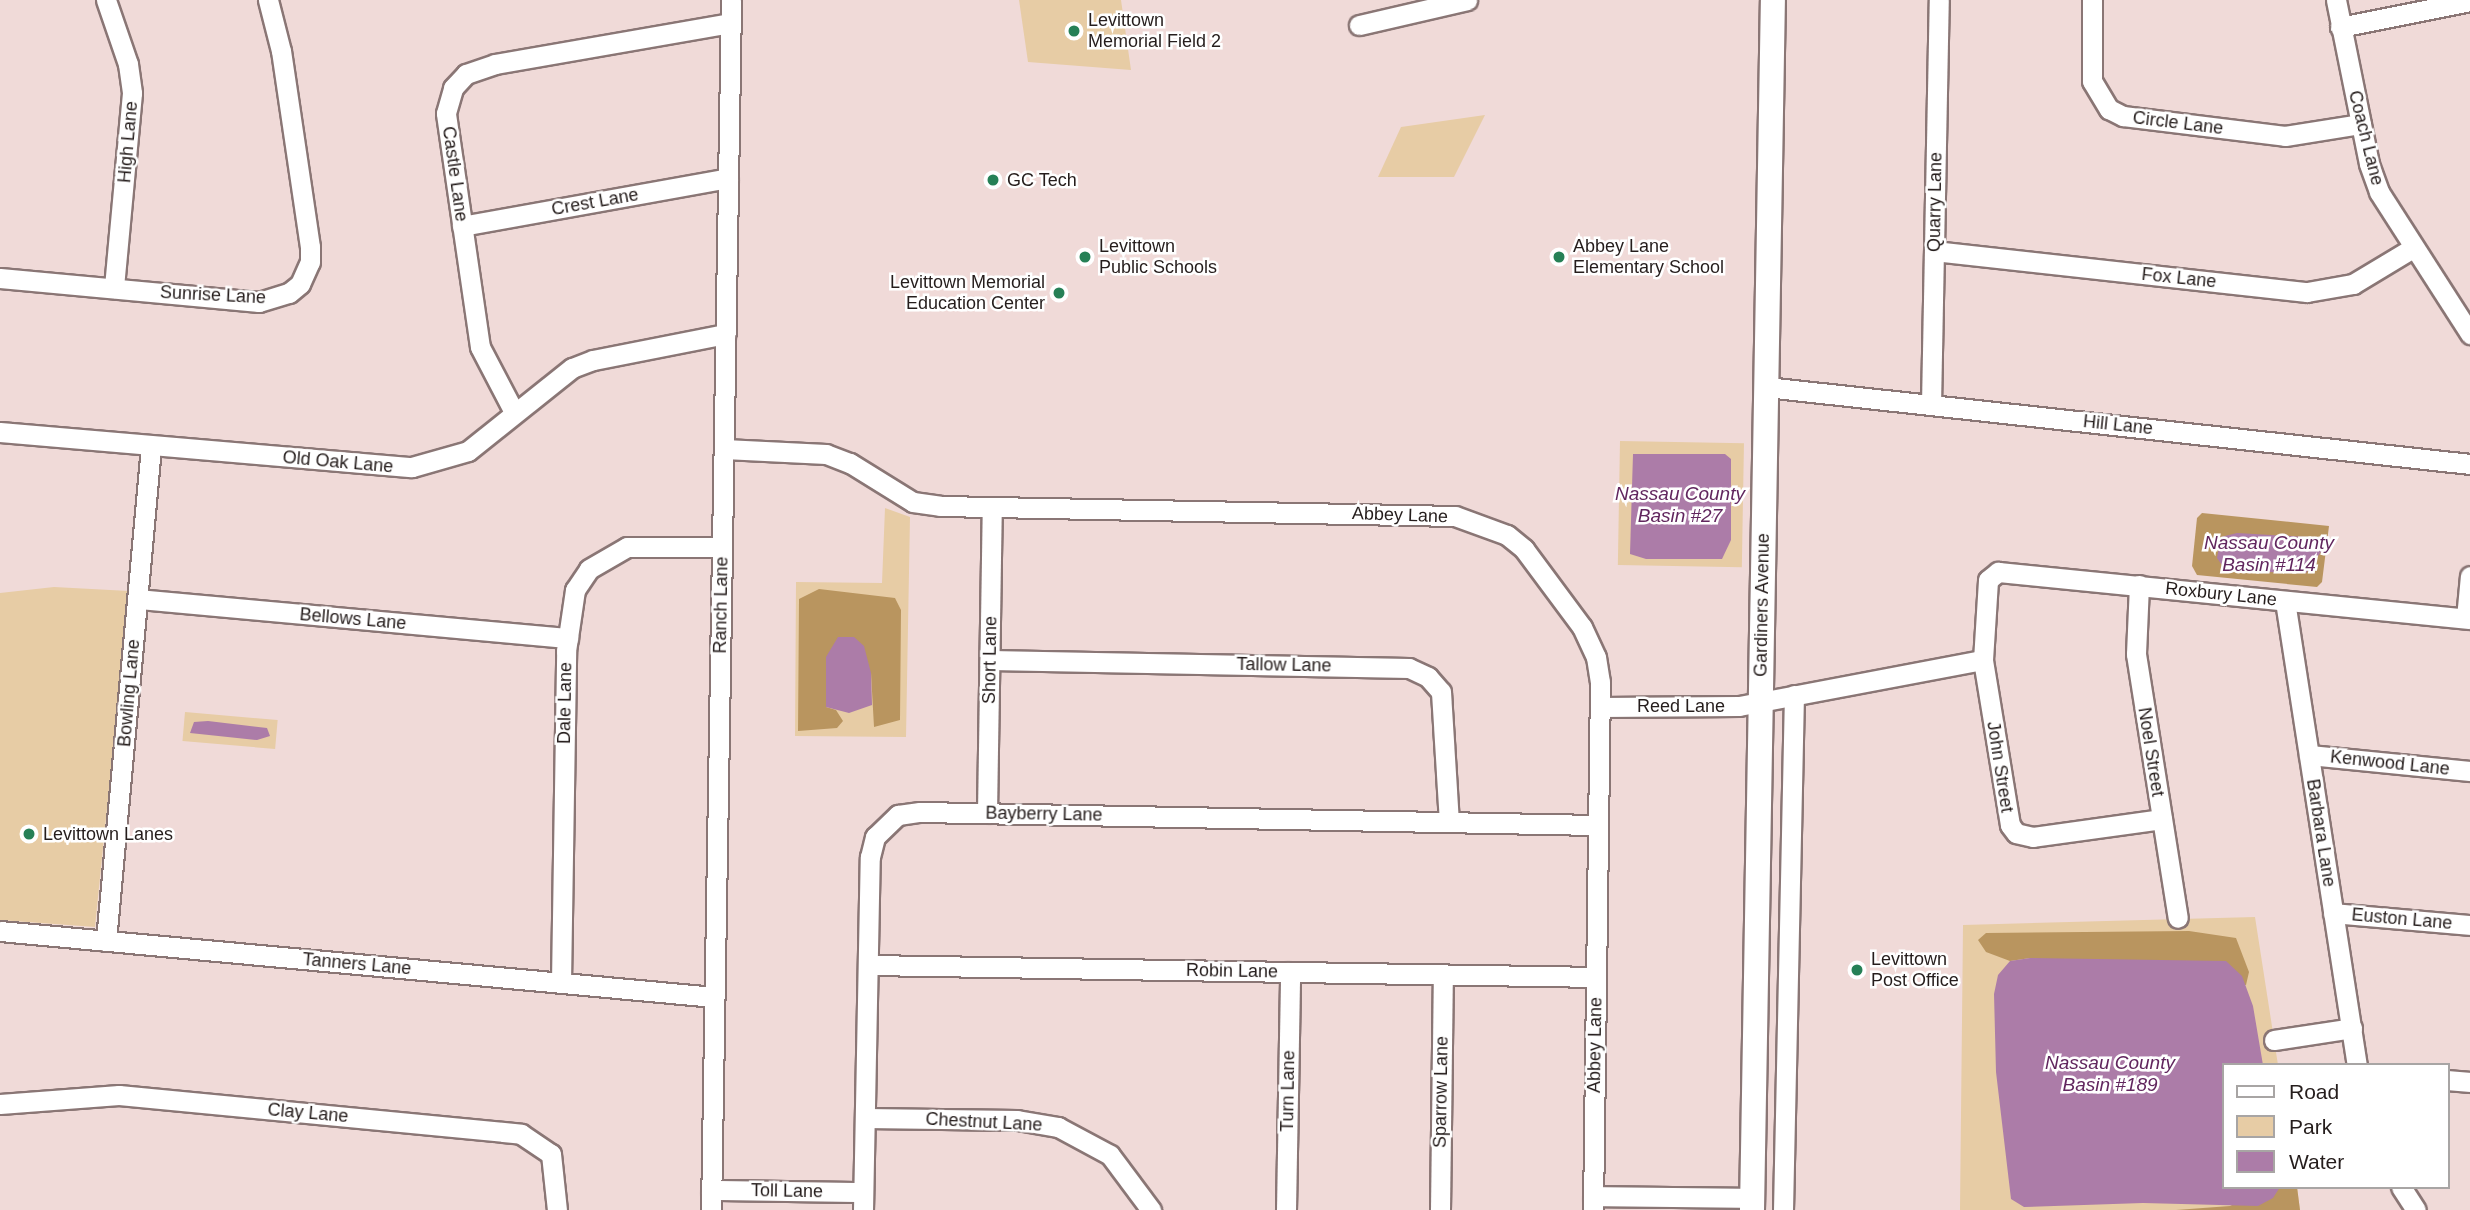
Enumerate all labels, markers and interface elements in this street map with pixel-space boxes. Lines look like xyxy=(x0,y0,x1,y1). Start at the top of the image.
place label: Levittown Memorial Field 2 xyxy=(1088,10,1221,52)
marker: Levittown Memorial Field 2 xyxy=(1066,23,1082,39)
street label: Coach Lane xyxy=(2344,88,2388,188)
street label: High Lane xyxy=(114,100,142,184)
street label: Circle Lane xyxy=(2132,107,2224,139)
street label: Castle Lane xyxy=(438,125,472,223)
street label: Quarry Lane xyxy=(1923,152,1947,252)
place label: GC Tech xyxy=(1007,169,1077,191)
marker: GC Tech xyxy=(985,172,1001,188)
street label: Crest Lane xyxy=(550,184,640,220)
place label: Levittown Public Schools xyxy=(1099,236,1217,278)
place label: Abbey Lane Elementary School xyxy=(1573,236,1724,278)
marker: Levittown Public Schools xyxy=(1077,249,1093,265)
marker: Abbey Lane Elementary School xyxy=(1551,249,1567,265)
street label: Fox Lane xyxy=(2141,263,2217,293)
place label: Levittown Memorial Education Center xyxy=(890,272,1045,314)
street label: Sunrise Lane xyxy=(159,281,267,309)
marker: Levittown Memorial Education Center xyxy=(1051,285,1067,301)
street label: Hill Lane xyxy=(2082,411,2154,439)
street label: Old Oak Lane xyxy=(282,446,394,478)
water label: Nassau County Basin #27 xyxy=(1615,483,1745,527)
street label: Abbey Lane xyxy=(1352,503,1448,527)
street label: Gardiners Avenue xyxy=(1750,532,1774,678)
water label: Nassau County Basin #114 xyxy=(2204,532,2334,576)
street label: Ranch Lane xyxy=(709,556,733,654)
street label: Roxbury Lane xyxy=(2164,577,2278,611)
street label: Bellows Lane xyxy=(299,604,407,634)
street label: Short Lane xyxy=(978,616,1002,704)
street label: Bowling Lane xyxy=(114,638,144,748)
street label: Tallow Lane xyxy=(1236,653,1332,677)
street label: Dale Lane xyxy=(553,662,577,744)
street label: Reed Lane xyxy=(1637,695,1725,717)
street label: Noel Street xyxy=(2133,706,2169,798)
street label: John Street xyxy=(1982,720,2018,814)
street label: Kenwood Lane xyxy=(2329,746,2451,780)
street label: Barbara Lane xyxy=(2302,777,2340,889)
street label: Bayberry Lane xyxy=(985,802,1103,826)
place label: Levittown Lanes xyxy=(43,823,173,845)
marker: Levittown Lanes xyxy=(21,826,37,842)
street label: Euston Lane xyxy=(2351,904,2453,934)
street label: Tanners Lane xyxy=(302,948,412,980)
place label: Levittown Post Office xyxy=(1871,949,1959,992)
street label: Robin Lane xyxy=(1186,959,1278,983)
marker: Levittown Post Office xyxy=(1849,962,1865,978)
street label: Abbey Lane xyxy=(1583,997,1607,1093)
street label: Sparrow Lane xyxy=(1429,1036,1453,1148)
street label: Turn Lane xyxy=(1276,1050,1300,1132)
water label: Nassau County Basin #189 xyxy=(2045,1052,2175,1096)
legend xyxy=(2222,1063,2449,1189)
text: Road xyxy=(2289,1080,2339,1103)
street label: Clay Lane xyxy=(267,1099,349,1127)
street label: Chestnut Lane xyxy=(925,1108,1043,1136)
text: Park xyxy=(2289,1115,2332,1138)
text: Water xyxy=(2289,1150,2344,1173)
street label: Toll Lane xyxy=(751,1180,823,1202)

